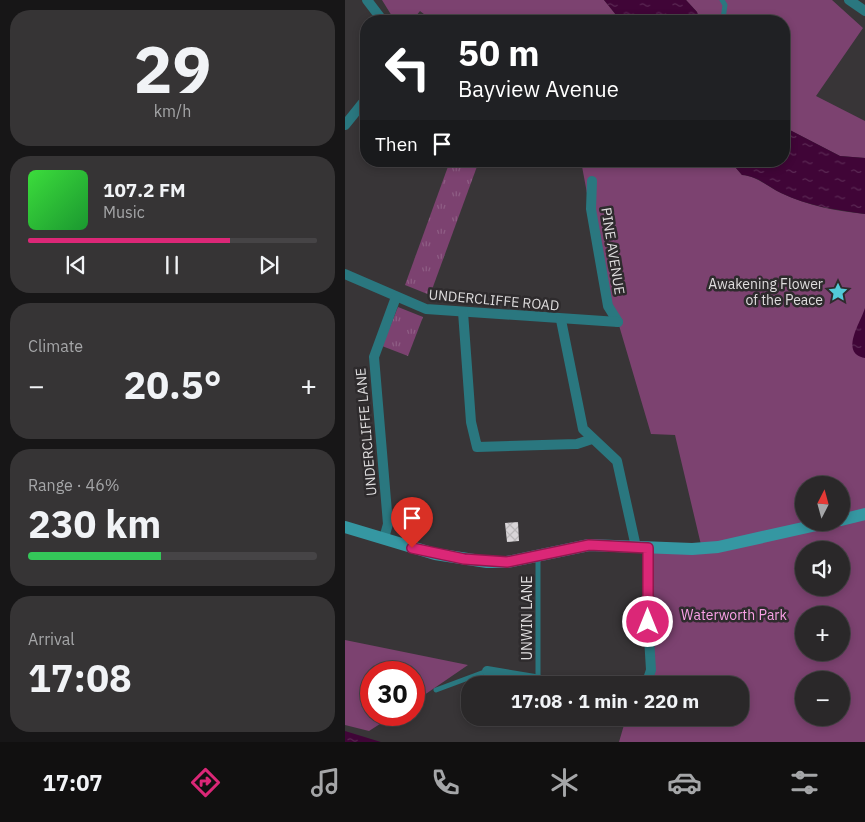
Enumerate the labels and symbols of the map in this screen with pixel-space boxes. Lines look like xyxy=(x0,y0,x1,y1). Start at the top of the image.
street label: PINE AVENUE xyxy=(597,206,629,296)
place label: Awakening Flower of the Peace xyxy=(708,275,823,309)
place icon: Awakening Flower of the Peace xyxy=(827,281,849,303)
street label: UNDERCLIFFE ROAD xyxy=(428,285,560,315)
street label: UNDERCLIFFE LANE xyxy=(351,367,381,497)
north arrow xyxy=(795,476,850,531)
pin xyxy=(391,497,433,548)
street label: UNWIN LANE xyxy=(518,576,536,660)
position arrow xyxy=(621,595,673,647)
park label: Waterworth Park xyxy=(681,606,788,624)
speed limit sign: 30 xyxy=(360,661,425,726)

